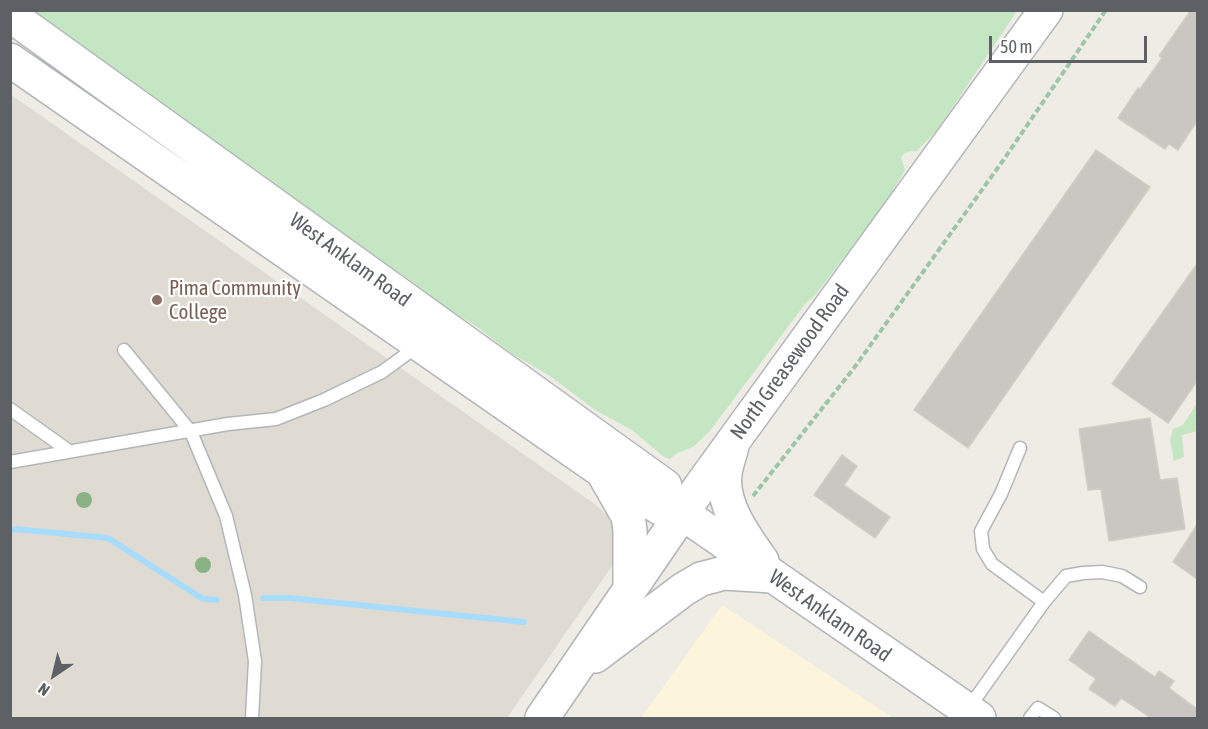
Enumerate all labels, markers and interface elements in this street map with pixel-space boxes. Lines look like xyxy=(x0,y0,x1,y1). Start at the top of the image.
scale bar xyxy=(992,24,1150,62)
text: 50 m xyxy=(1000,36,1032,57)
street label: West Anklam Road xyxy=(285,208,415,312)
place label: Pima Community College xyxy=(169,275,301,325)
street label: North Greasewood Road xyxy=(725,279,855,445)
marker: Pima Community College xyxy=(150,293,164,307)
street label: West Anklam Road xyxy=(764,564,896,668)
north arrow xyxy=(24,645,84,705)
text: N xyxy=(35,680,53,700)

